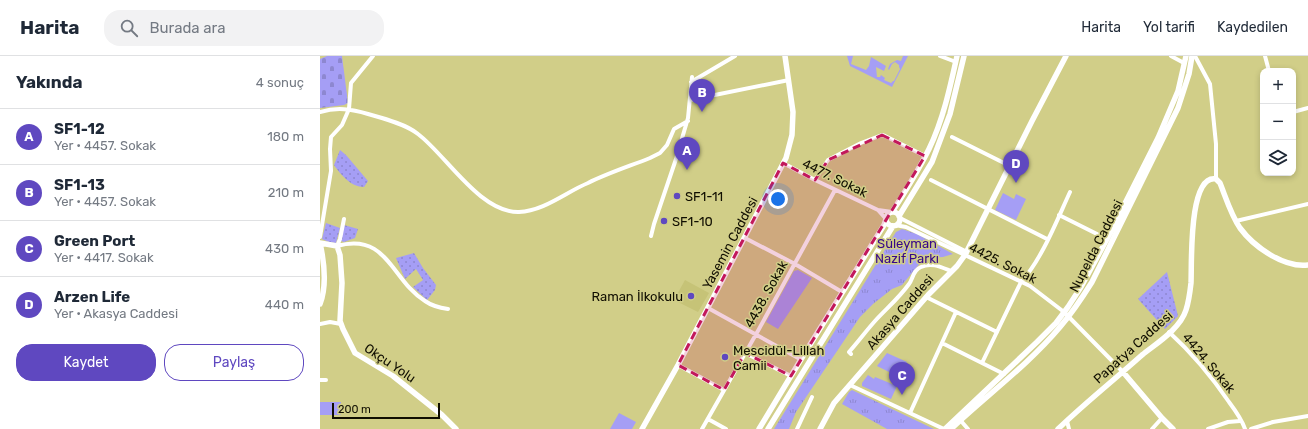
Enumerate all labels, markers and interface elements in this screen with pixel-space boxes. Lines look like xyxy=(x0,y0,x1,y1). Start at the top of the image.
search box xyxy=(104,10,384,46)
text: Harita xyxy=(20,16,80,39)
icon: search xyxy=(118,17,140,39)
text: Burada ara xyxy=(150,19,225,37)
text: Harita xyxy=(1081,19,1121,36)
text: Yol tarifi xyxy=(1143,19,1195,36)
text: Kaydedilen xyxy=(1217,19,1288,36)
map controls xyxy=(1260,68,1296,176)
button: + xyxy=(1260,68,1296,104)
text: Yakında xyxy=(16,72,82,92)
text: 4 sonuç xyxy=(256,75,304,90)
pin: B xyxy=(689,79,715,112)
button: − xyxy=(1260,104,1296,140)
text: SF1-12 xyxy=(54,120,105,138)
text: A xyxy=(24,129,34,144)
text: 180 m xyxy=(267,129,304,144)
pin: A xyxy=(674,137,700,170)
text: Yer · 4457. Sokak xyxy=(54,138,156,153)
button: layers xyxy=(1260,140,1296,176)
pin: D xyxy=(1003,150,1029,183)
street label: 4477. Sokak xyxy=(800,156,870,200)
text: SF1-13 xyxy=(54,176,105,194)
text: B xyxy=(24,185,34,200)
text: 210 m xyxy=(268,185,304,200)
place label: SF1-11 xyxy=(685,189,723,204)
your location xyxy=(768,189,788,209)
marker: SF1-11 xyxy=(672,191,682,201)
text: Yer · 4457. Sokak xyxy=(54,194,156,209)
street label: Yasemin Caddesi xyxy=(699,194,761,292)
street label: Nupelda Caddesi xyxy=(1066,197,1126,295)
place label: SF1-10 xyxy=(672,214,713,229)
marker: SF1-10 xyxy=(659,216,669,226)
text: Green Port xyxy=(54,232,135,250)
park label: Süleyman Nazif Parkı xyxy=(875,236,939,266)
street label: 4425. Sokak xyxy=(967,240,1040,287)
text: C xyxy=(24,241,34,256)
text: 430 m xyxy=(265,241,304,256)
text: Yer · 4417. Sokak xyxy=(54,250,154,265)
street label: 4438. Sokak xyxy=(741,258,791,330)
street label: Akasya Caddesi xyxy=(863,271,937,353)
text: Arzen Life xyxy=(54,288,130,306)
place label: Raman İlkokulu xyxy=(591,289,683,304)
marker: Raman İlkokulu xyxy=(686,291,696,301)
text: D xyxy=(24,297,34,312)
text: 440 m xyxy=(265,297,304,312)
text: Yer · Akasya Caddesi xyxy=(54,306,178,321)
street label: Papatya Caddesi xyxy=(1090,308,1176,386)
street label: 4424. Sokak xyxy=(1179,330,1239,396)
street label: Okçu Yolu xyxy=(361,340,419,386)
place label: Mescidül-Lillah Camii xyxy=(733,343,824,373)
button: Kaydet xyxy=(16,344,156,381)
button: Paylaş xyxy=(164,344,304,381)
marker: Mescidül-Lillah Camii xyxy=(720,352,730,362)
pin: C xyxy=(889,362,915,395)
scale bar xyxy=(332,401,440,420)
text: 200 m xyxy=(338,403,371,416)

